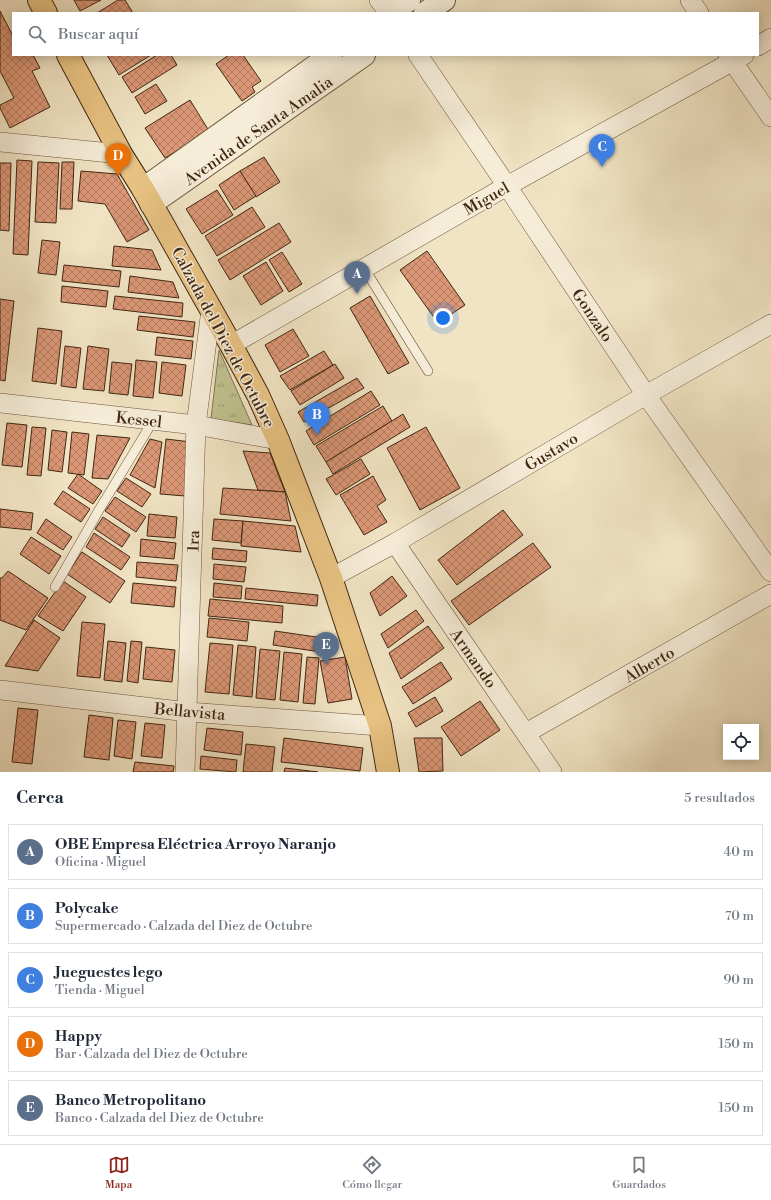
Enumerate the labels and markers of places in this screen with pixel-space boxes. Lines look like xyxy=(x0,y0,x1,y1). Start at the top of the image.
pin: C xyxy=(589,134,615,167)
pin: D xyxy=(105,143,131,176)
pin: A xyxy=(344,261,370,294)
pin: B xyxy=(304,402,330,435)
pin: E xyxy=(313,632,339,665)

